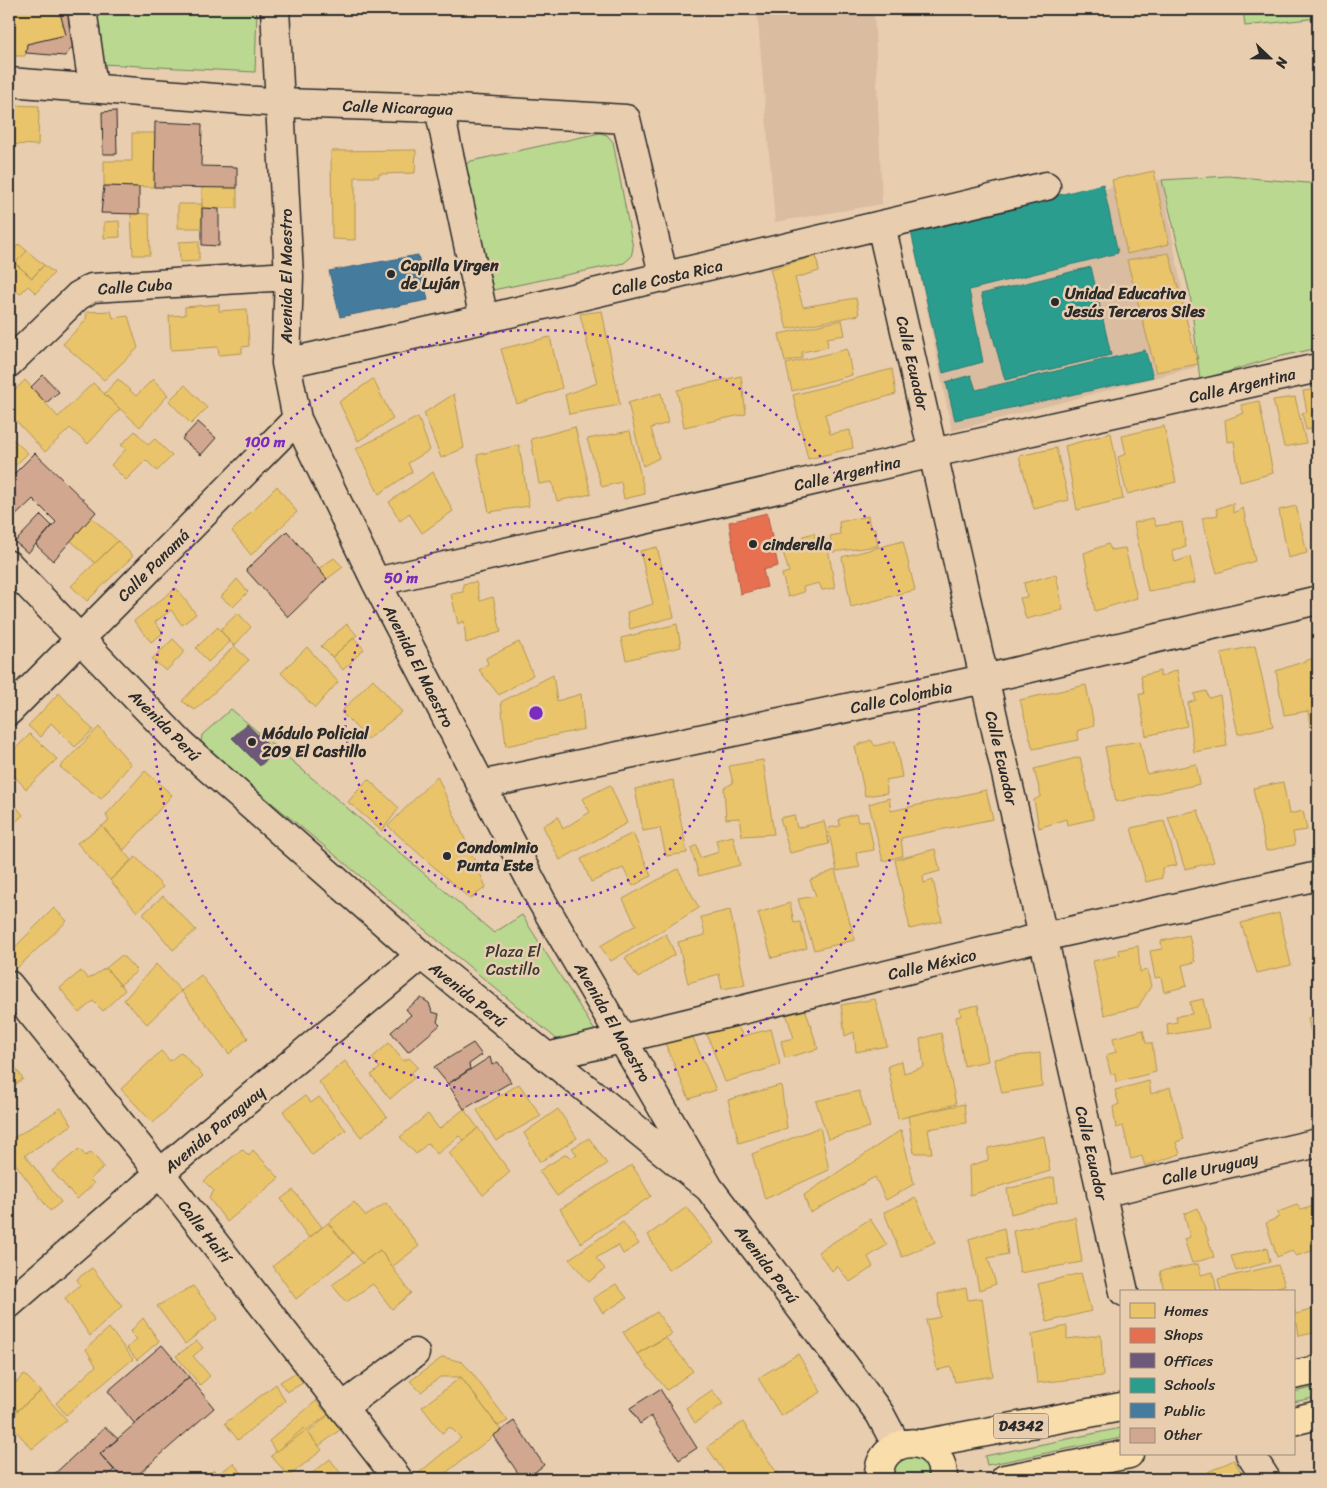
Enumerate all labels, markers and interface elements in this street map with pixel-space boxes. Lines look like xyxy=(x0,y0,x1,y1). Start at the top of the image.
north arrow xyxy=(1244,32,1294,82)
text: N xyxy=(1268,53,1295,72)
street label: Calle Nicaragua xyxy=(342,91,454,124)
street label: Avenida El Maestro xyxy=(272,208,301,345)
place label: Capilla Virgen de Luján xyxy=(400,251,499,298)
street label: Calle Costa Rica xyxy=(609,251,725,304)
marker: Capilla Virgen de Luján xyxy=(385,268,397,280)
street label: Calle Cuba xyxy=(97,269,173,304)
place label: Unidad Educativa Jesús Terceros Siles xyxy=(1064,279,1206,326)
marker: Unidad Educativa Jesús Terceros Siles xyxy=(1049,296,1061,308)
street label: Calle Ecuador xyxy=(888,313,938,415)
street label: Calle Argentina xyxy=(1186,359,1299,412)
text: 100 m xyxy=(245,429,286,455)
street label: Calle Argentina xyxy=(791,447,904,500)
street label: Calle Panamá xyxy=(110,522,197,609)
place label: cinderella xyxy=(762,530,832,559)
marker: cinderella xyxy=(747,538,759,550)
text: 50 m xyxy=(384,565,419,591)
street label: Avenida El Maestro xyxy=(375,599,462,733)
street label: Calle Colombia xyxy=(848,673,955,722)
street label: Avenida Perú xyxy=(121,682,208,769)
centre of rings xyxy=(527,704,545,722)
street label: Calle Ecuador xyxy=(977,708,1027,810)
place label: Módulo Policial 209 El Castillo xyxy=(261,719,370,766)
marker: Módulo Policial 209 El Castillo xyxy=(246,736,258,748)
place label: Condominio Punta Este xyxy=(456,833,539,880)
marker: Condominio Punta Este xyxy=(441,850,453,862)
park label: Plaza El Castillo xyxy=(485,937,541,984)
street label: Calle México xyxy=(885,940,979,989)
street label: Avenida Perú xyxy=(422,953,513,1035)
street label: Avenida El Maestro xyxy=(566,956,659,1088)
street label: Avenida Paraguay xyxy=(156,1078,272,1181)
street label: Calle Ecuador xyxy=(1067,1103,1117,1205)
street label: Calle Uruguay xyxy=(1159,1143,1262,1194)
street label: Calle Haití xyxy=(170,1193,240,1271)
street label: Avenida Perú xyxy=(726,1218,806,1310)
legend xyxy=(1120,1290,1294,1456)
text: Homes xyxy=(1164,1298,1208,1324)
text: Shops xyxy=(1164,1322,1204,1348)
text: Offices xyxy=(1164,1348,1213,1374)
text: Schools xyxy=(1164,1372,1215,1398)
text: Public xyxy=(1164,1398,1206,1424)
road number: D4342 xyxy=(994,1414,1048,1438)
text: Other xyxy=(1164,1422,1203,1448)

